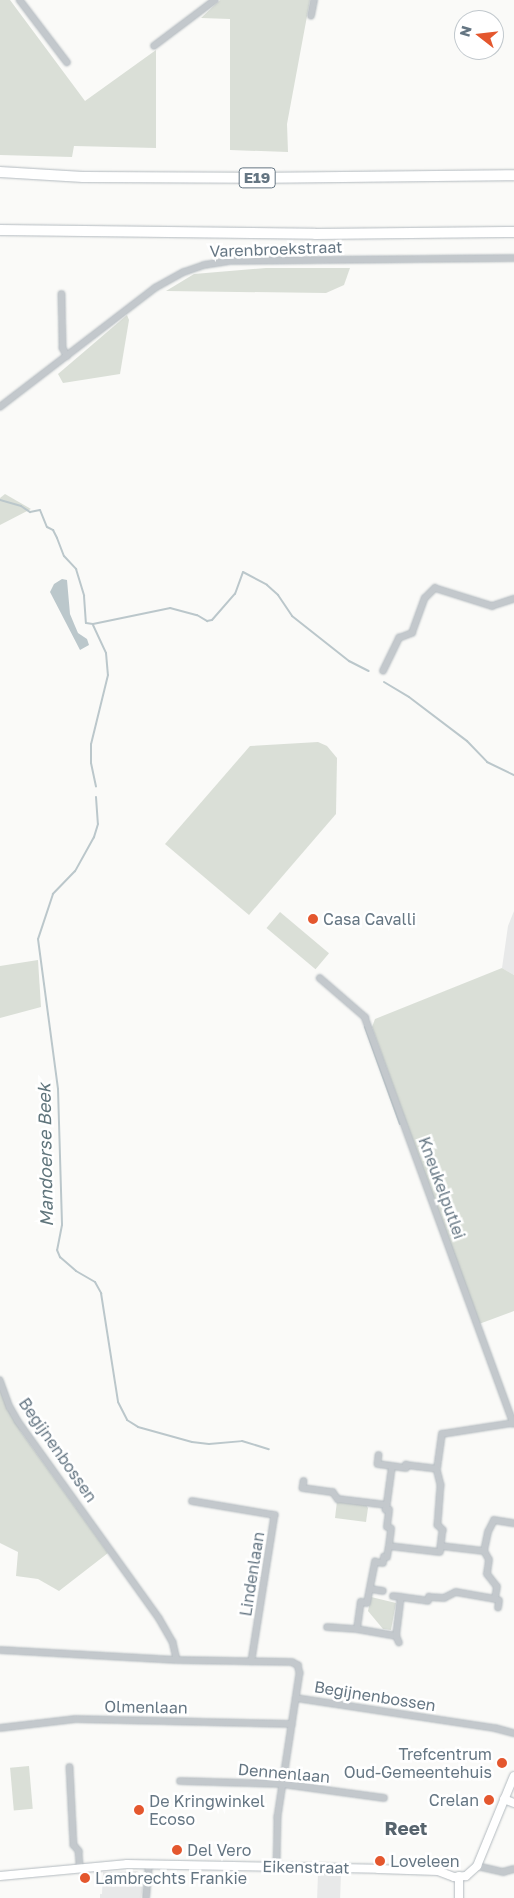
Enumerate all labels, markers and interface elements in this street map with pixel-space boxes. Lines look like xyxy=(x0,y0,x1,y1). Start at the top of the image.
north arrow xyxy=(454,10,504,60)
text: N xyxy=(455,24,475,38)
road number: E19 xyxy=(238,166,276,190)
street label: Varenbroekstraat xyxy=(209,237,343,261)
place label: Casa Cavalli xyxy=(323,909,416,929)
marker: Casa Cavalli xyxy=(307,913,319,925)
water label: Mandoerse Beek xyxy=(33,1083,57,1227)
street label: Kneukelputlei xyxy=(415,1134,469,1242)
street label: Begijnenbossen xyxy=(15,1394,101,1506)
street label: Lindenlaan xyxy=(236,1530,268,1618)
street label: Begijnenbossen xyxy=(313,1677,437,1715)
street label: Olmenlaan xyxy=(104,1697,188,1717)
place label: Trefcentrum Oud-Gemeentehuis xyxy=(344,1744,492,1782)
marker: Trefcentrum Oud-Gemeentehuis xyxy=(496,1757,508,1769)
street label: Dennenlaan xyxy=(237,1759,331,1787)
place label: Crelan xyxy=(429,1790,479,1810)
place label: De Kringwinkel Ecoso xyxy=(149,1791,265,1829)
marker: Crelan xyxy=(483,1794,495,1806)
marker: De Kringwinkel Ecoso xyxy=(133,1804,145,1816)
district label: Reet xyxy=(385,1817,427,1839)
place label: Del Vero xyxy=(187,1840,251,1860)
marker: Del Vero xyxy=(171,1844,183,1856)
place label: Loveleen xyxy=(390,1851,460,1871)
marker: Loveleen xyxy=(374,1855,386,1867)
street label: Eikenstraat xyxy=(262,1857,350,1877)
place label: Lambrechts Frankie xyxy=(95,1868,247,1888)
marker: Lambrechts Frankie xyxy=(79,1872,91,1884)

